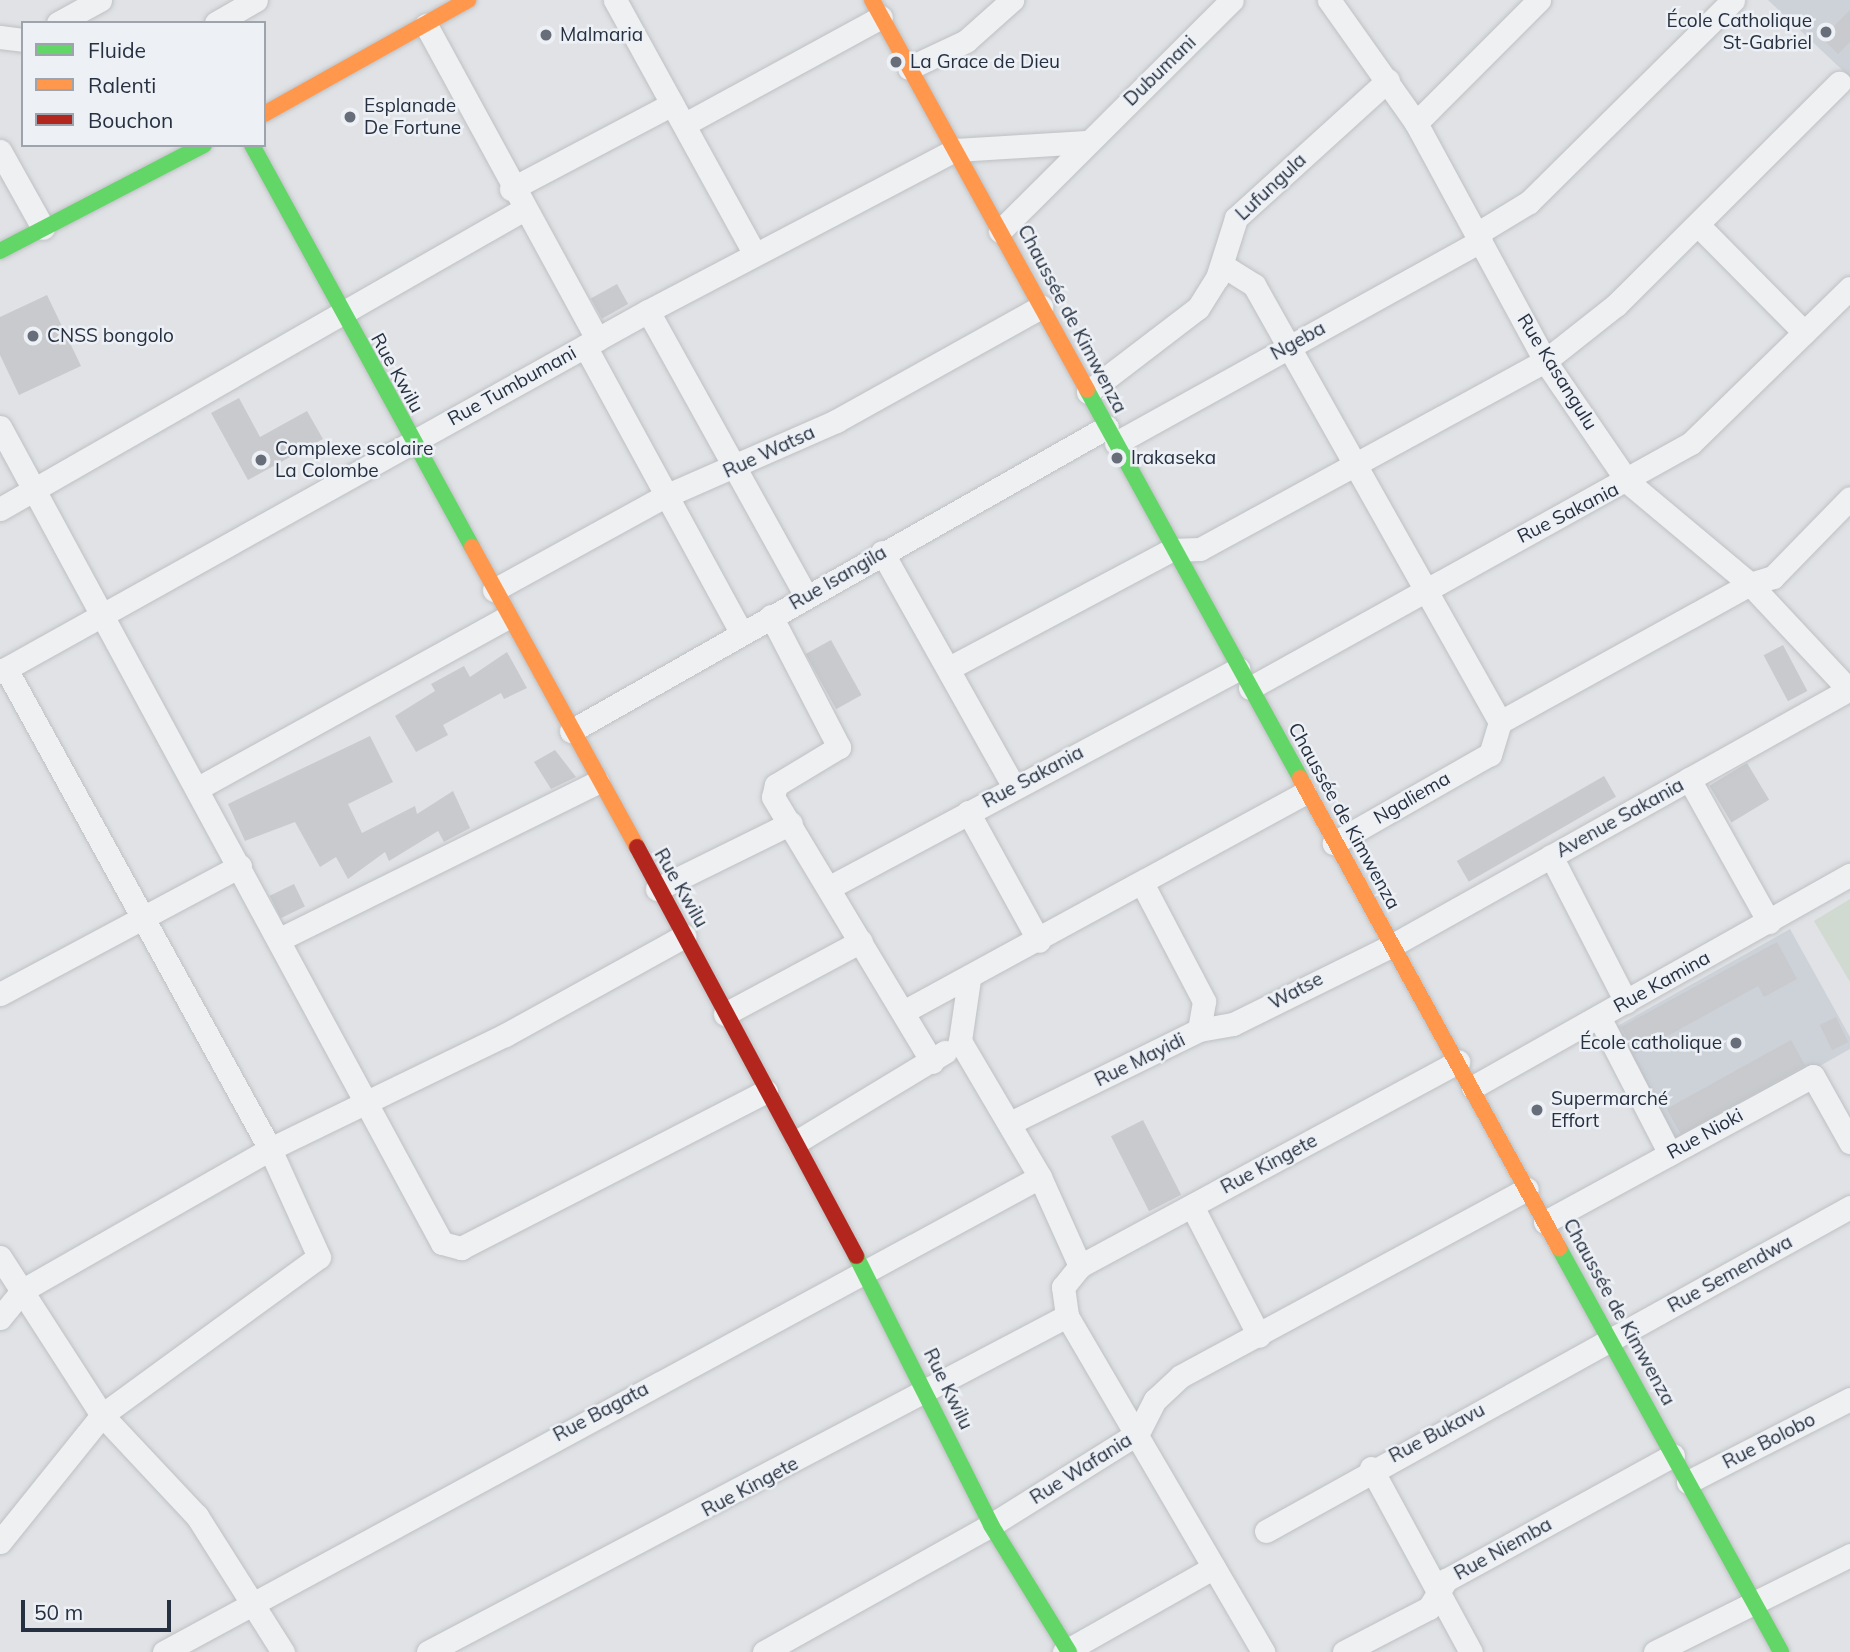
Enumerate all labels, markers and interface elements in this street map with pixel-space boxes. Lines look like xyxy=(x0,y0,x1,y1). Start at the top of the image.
place label: École Catholique St-Gabriel xyxy=(1667,10,1812,54)
legend xyxy=(21,21,266,147)
place label: Malmaria xyxy=(560,24,643,46)
marker: École Catholique St-Gabriel xyxy=(1818,24,1834,40)
marker: Malmaria xyxy=(538,27,554,43)
street label: Dubumani xyxy=(1119,31,1201,111)
text: Fluide xyxy=(88,37,146,63)
place label: La Grace de Dieu xyxy=(910,51,1060,73)
marker: La Grace de Dieu xyxy=(888,54,904,70)
text: Ralenti xyxy=(88,72,156,98)
place label: Esplanade De Fortune xyxy=(364,95,461,139)
text: Bouchon xyxy=(88,107,173,133)
marker: Esplanade De Fortune xyxy=(342,109,358,125)
street label: Lufungula xyxy=(1231,149,1311,225)
street label: Chaussée de Kimwenza xyxy=(1013,221,1131,417)
street label: Rue Kasangulu xyxy=(1512,310,1602,434)
street label: Ngeba xyxy=(1267,317,1329,365)
place label: CNSS bongolo xyxy=(47,325,174,347)
marker: CNSS bongolo xyxy=(25,328,41,344)
street label: Rue Kwilu xyxy=(366,329,428,417)
street label: Rue Tumbumani xyxy=(444,341,580,431)
street label: Rue Watsa xyxy=(720,421,818,483)
place label: Complexe scolaire La Colombe xyxy=(275,438,433,482)
place label: Irakaseka xyxy=(1131,447,1216,469)
marker: Irakaseka xyxy=(1109,450,1125,466)
marker: Complexe scolaire La Colombe xyxy=(253,452,269,468)
street label: Rue Sakania xyxy=(1513,478,1623,548)
street label: Rue Isangila xyxy=(785,541,891,615)
street label: Chaussée de Kimwenza xyxy=(1283,719,1405,913)
street label: Rue Sakania xyxy=(979,741,1087,813)
street label: Ngaliema xyxy=(1370,767,1454,829)
street label: Avenue Sakania xyxy=(1552,773,1688,863)
street label: Rue Kwilu xyxy=(649,844,713,932)
street label: Rue Kamina xyxy=(1610,946,1714,1018)
street label: Watse xyxy=(1265,967,1327,1015)
street label: Rue Mayidi xyxy=(1091,1028,1189,1092)
place label: École catholique xyxy=(1580,1032,1722,1054)
marker: École catholique xyxy=(1728,1035,1744,1051)
place label: Supermarché Effort xyxy=(1551,1088,1668,1132)
marker: Supermarché Effort xyxy=(1529,1102,1545,1118)
street label: Rue Nioki xyxy=(1663,1104,1747,1164)
street label: Rue Kingete xyxy=(1217,1129,1321,1199)
street label: Chaussée de Kimwenza xyxy=(1558,1215,1680,1409)
street label: Rue Semendwa xyxy=(1664,1230,1796,1318)
street label: Rue Kwilu xyxy=(919,1345,977,1433)
street label: Rue Bagata xyxy=(549,1377,653,1447)
street label: Rue Bukavu xyxy=(1385,1398,1489,1468)
street label: Rue Bolobo xyxy=(1719,1408,1819,1474)
street label: Rue Wafania xyxy=(1026,1429,1136,1509)
street label: Rue Kingete xyxy=(698,1452,802,1522)
street label: Rue Niemba xyxy=(1450,1513,1556,1585)
scale bar xyxy=(24,1586,175,1630)
text: 50 m xyxy=(34,1599,83,1625)

